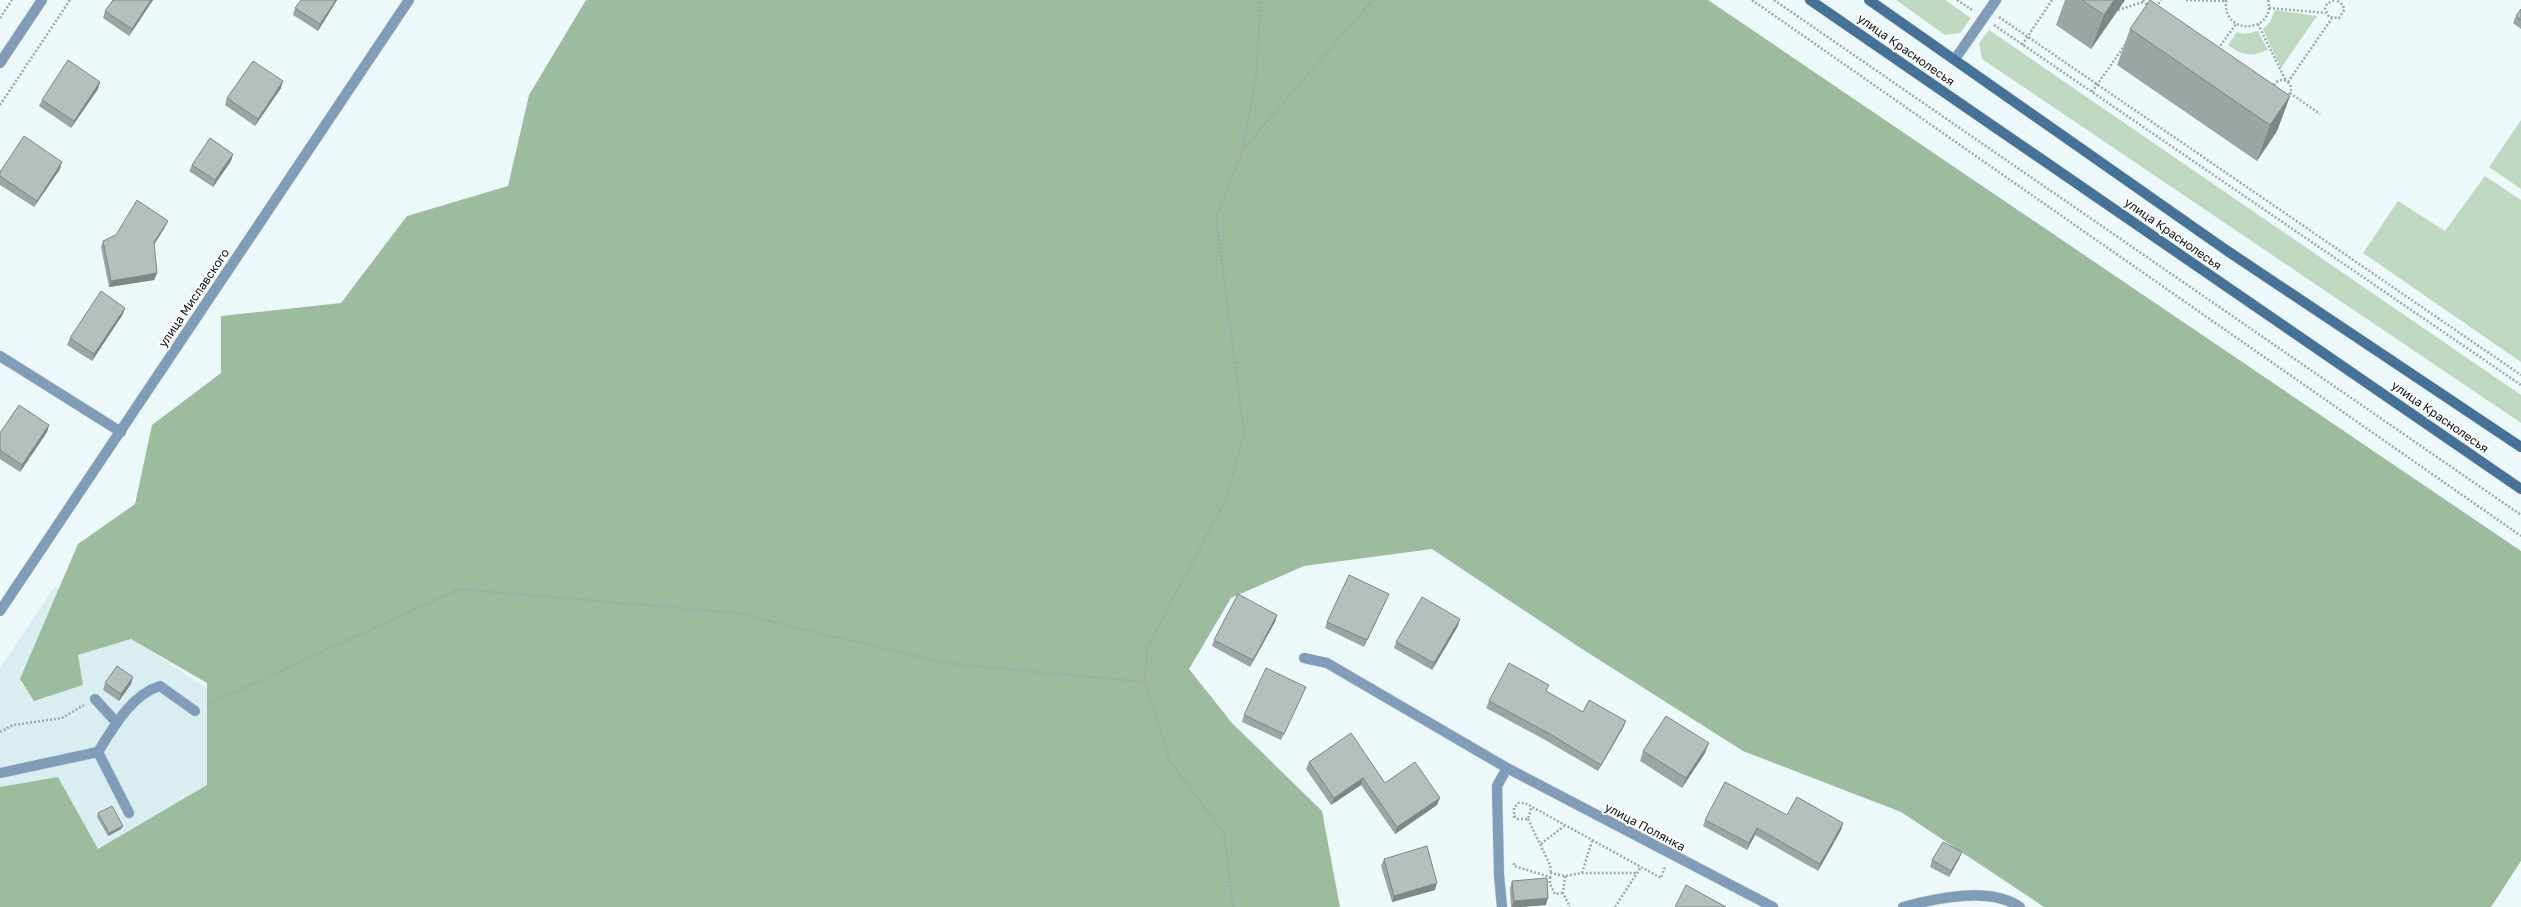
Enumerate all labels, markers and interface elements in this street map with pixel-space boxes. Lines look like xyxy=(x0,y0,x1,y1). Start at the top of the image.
street label: улица Краснолесья xyxy=(1855,10,1958,89)
street label: улица Краснолесья xyxy=(2122,194,2225,273)
street label: улица Миславского xyxy=(155,245,232,350)
street label: улица Краснолесья xyxy=(2389,377,2492,456)
street label: улица Полянка xyxy=(1602,799,1688,854)

